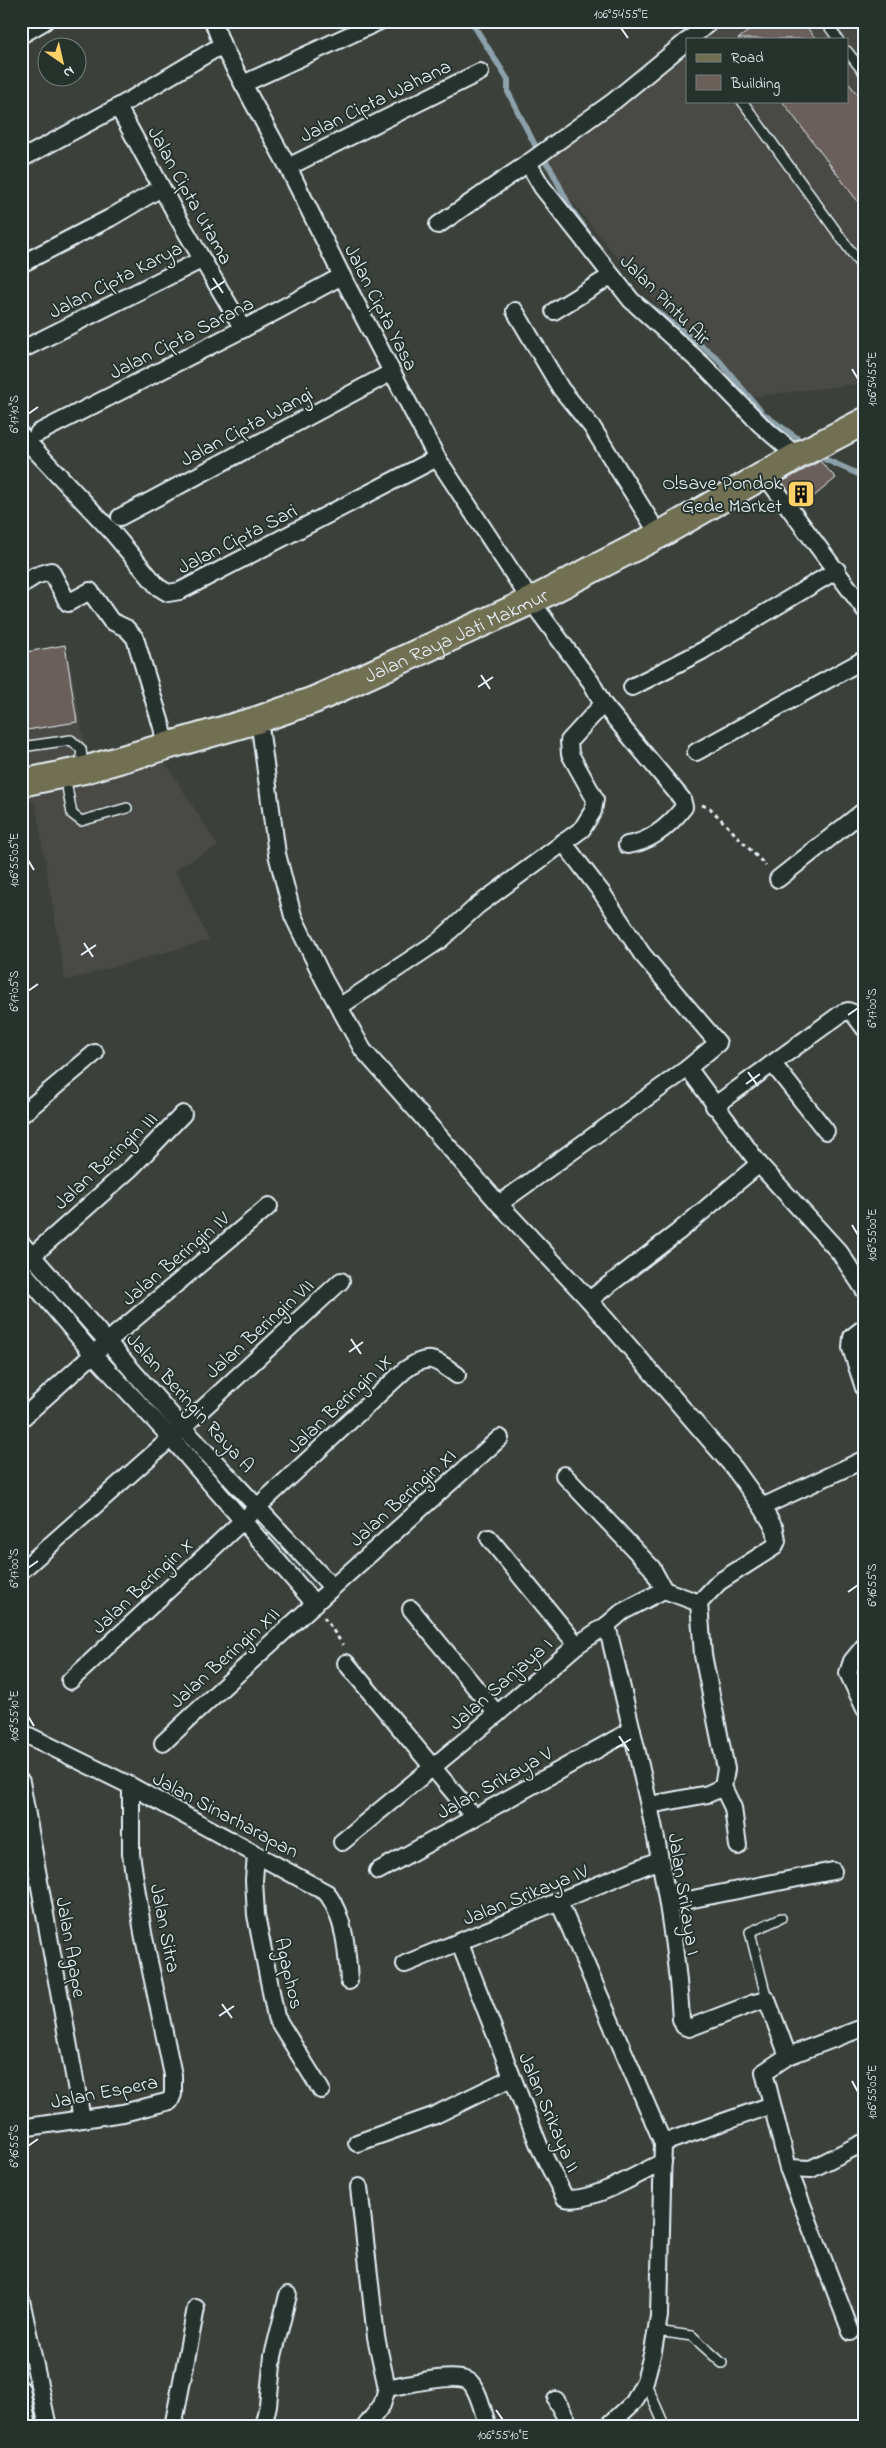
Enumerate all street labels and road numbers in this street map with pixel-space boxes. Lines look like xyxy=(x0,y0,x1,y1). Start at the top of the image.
street label: Jalan Cipta Wahana xyxy=(296,53,457,151)
street label: Jalan Cipta Utama xyxy=(139,122,239,271)
street label: Jalan Cipta Karya xyxy=(44,235,188,327)
street label: Jalan Cipta Yasa xyxy=(335,240,424,376)
street label: Jalan Pintu Air xyxy=(612,249,717,354)
street label: Jalan Cipta Sarana xyxy=(105,290,259,388)
street label: Jalan Cipta Wangi xyxy=(176,381,319,476)
street label: Jalan Cipta Sari xyxy=(173,498,303,583)
street label: Jalan Raya Jati Makmur xyxy=(360,582,555,692)
street label: Jalan Beringin III xyxy=(48,1106,166,1219)
street label: Jalan Beringin IV xyxy=(116,1206,238,1315)
street label: Jalan Beringin VII xyxy=(200,1273,322,1388)
street label: Jalan Beringin Raya A xyxy=(117,1327,260,1481)
street label: Jalan Beringin IX xyxy=(281,1348,401,1462)
street label: Jalan Beringin XI xyxy=(344,1443,464,1556)
street label: Jalan Beringin X xyxy=(86,1531,202,1643)
street label: Jalan Beringin XII xyxy=(164,1601,288,1717)
street label: Jalan Sanjaya I xyxy=(443,1631,560,1738)
street label: Jalan Srikaya V xyxy=(432,1740,559,1828)
street label: Jalan Sinarharapan xyxy=(147,1765,303,1867)
street label: Jalan Srikaya I xyxy=(659,1831,707,1958)
street label: Jalan Srikaya IV xyxy=(459,1858,593,1935)
street label: Jalan Sitra xyxy=(141,1882,186,1975)
street label: Jalan Agape xyxy=(45,1895,93,2000)
street label: Agaphos xyxy=(264,1935,310,2012)
street label: Jalan Srikaya II xyxy=(509,2048,586,2178)
street label: Jalan Espera xyxy=(48,2069,161,2118)

